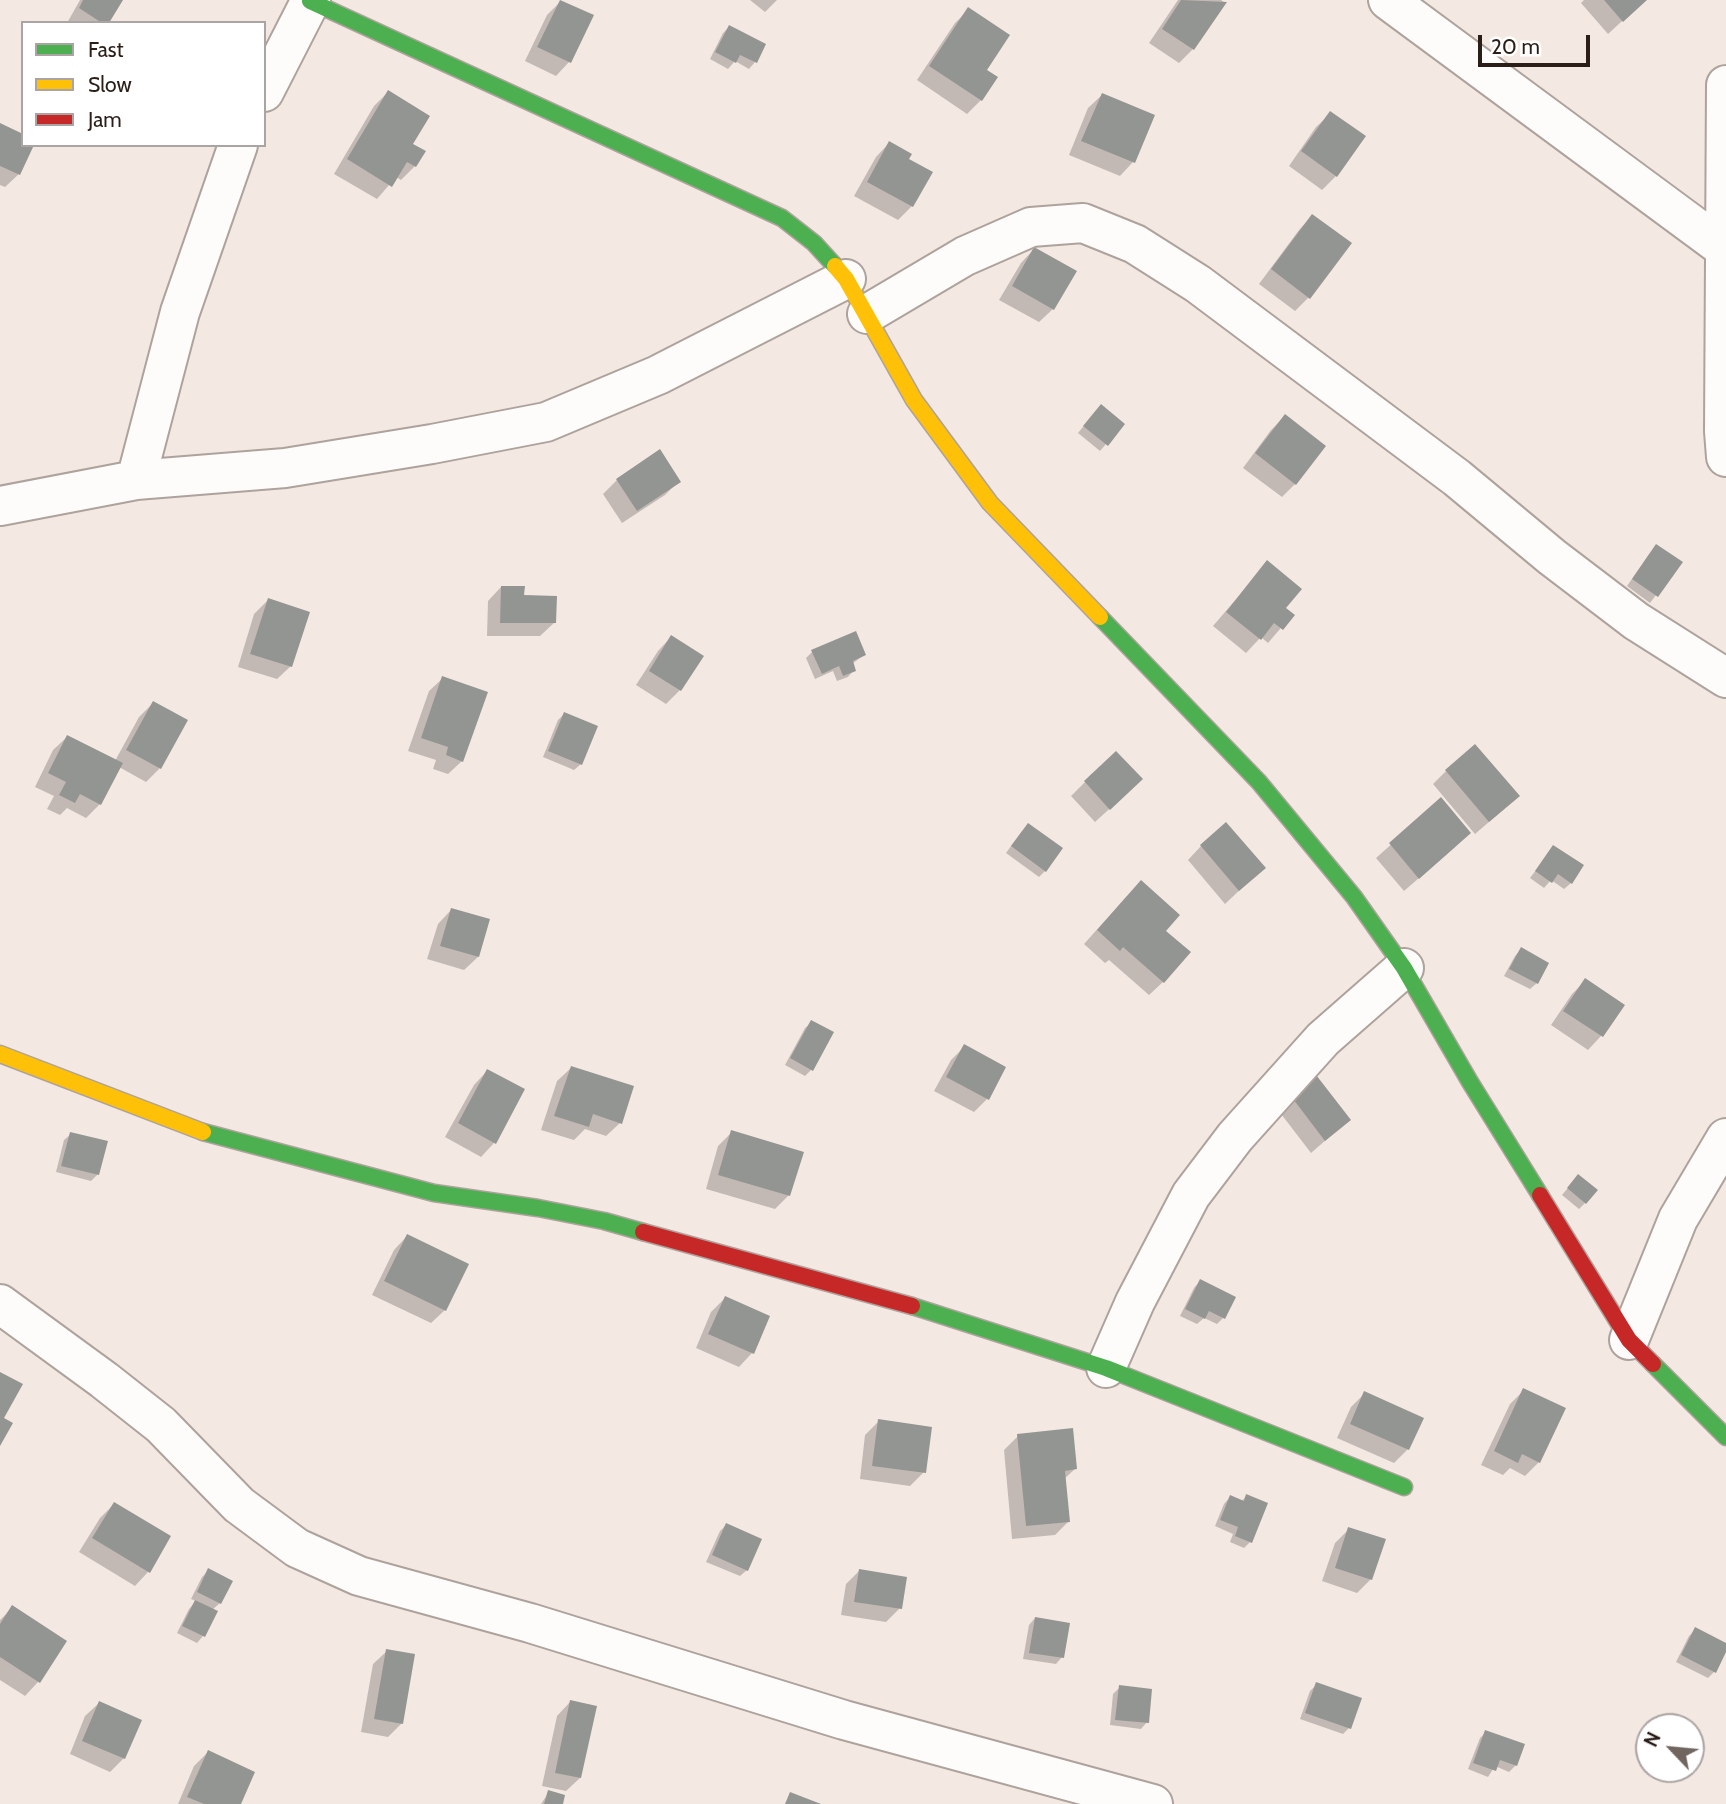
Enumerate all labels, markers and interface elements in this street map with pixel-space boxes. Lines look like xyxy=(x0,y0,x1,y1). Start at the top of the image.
legend xyxy=(21,21,266,147)
scale bar xyxy=(1481,21,1593,65)
text: 20 m xyxy=(1491,34,1540,59)
text: Fast xyxy=(88,37,124,62)
text: Slow xyxy=(88,72,132,97)
text: Jam xyxy=(88,107,122,132)
north arrow xyxy=(1635,1713,1705,1783)
text: N xyxy=(1639,1728,1666,1751)

